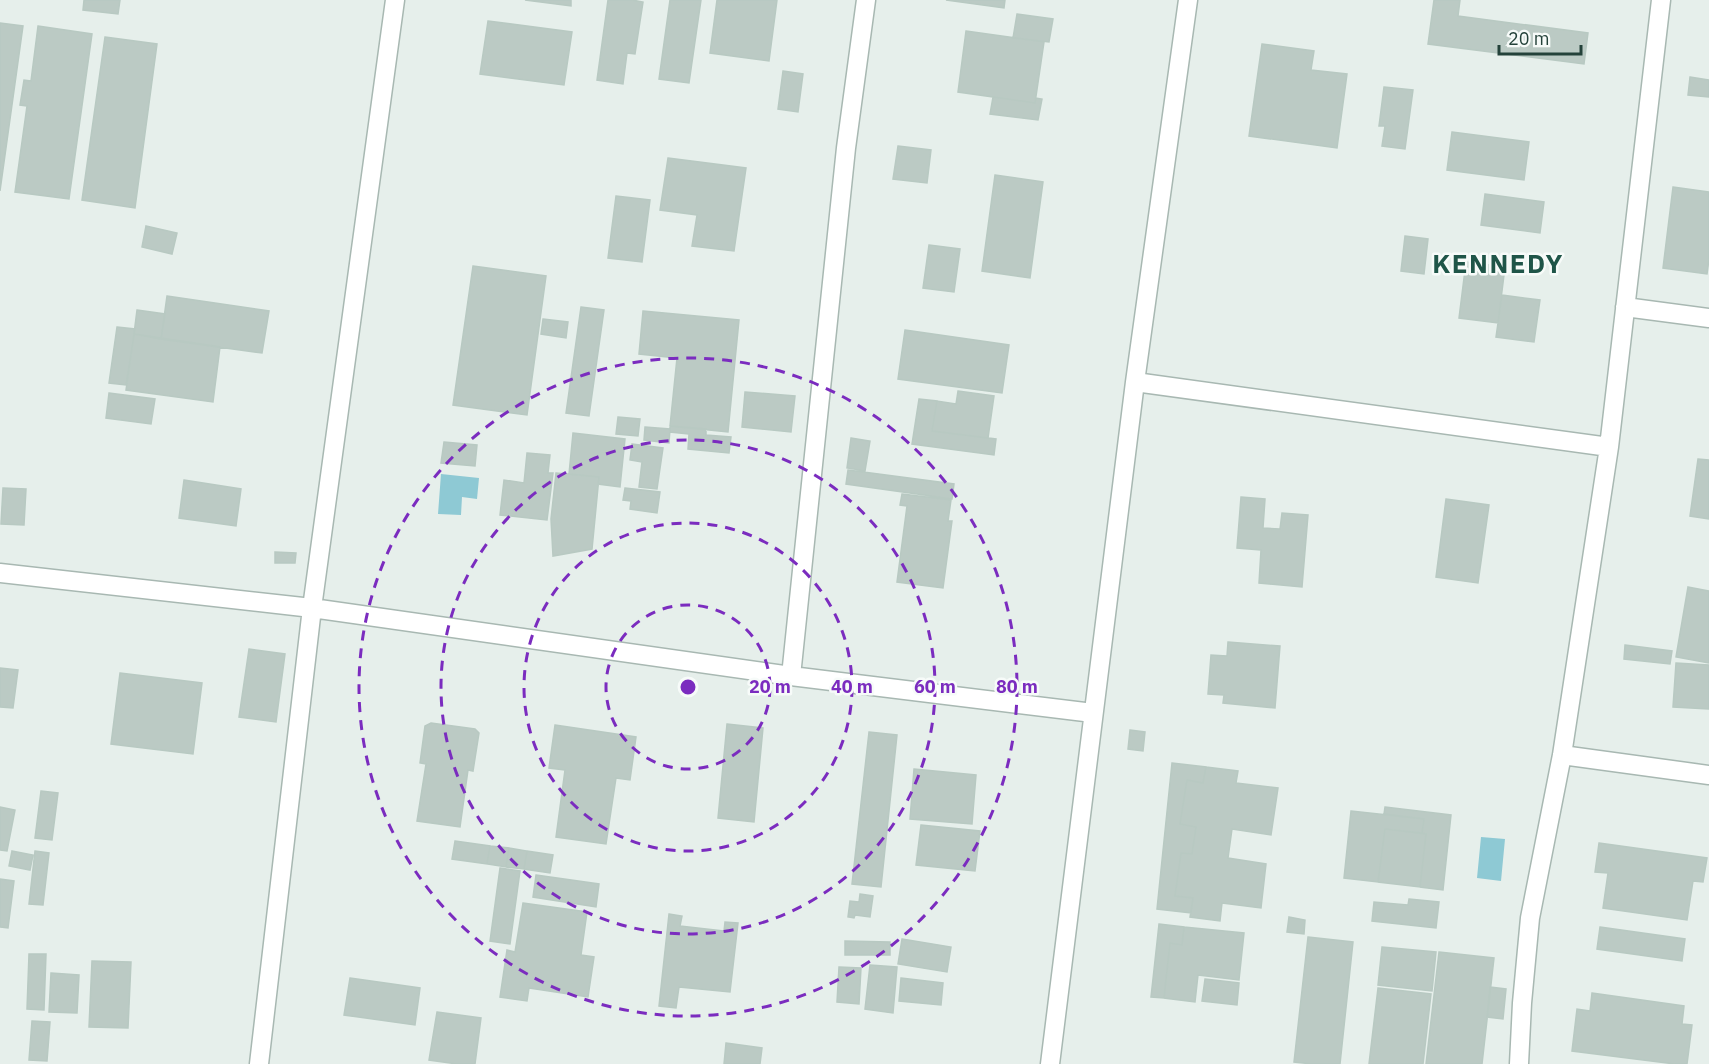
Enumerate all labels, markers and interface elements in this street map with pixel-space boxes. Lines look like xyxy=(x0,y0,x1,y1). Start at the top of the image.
scale bar xyxy=(1499,18,1582,56)
text: 20 m xyxy=(1508,27,1550,50)
district label: KENNEDY xyxy=(1432,246,1564,280)
text: 20 m xyxy=(749,675,791,698)
text: 40 m xyxy=(831,675,873,698)
text: 60 m xyxy=(914,675,956,698)
text: 80 m xyxy=(996,675,1038,698)
centre of rings xyxy=(678,677,698,697)

